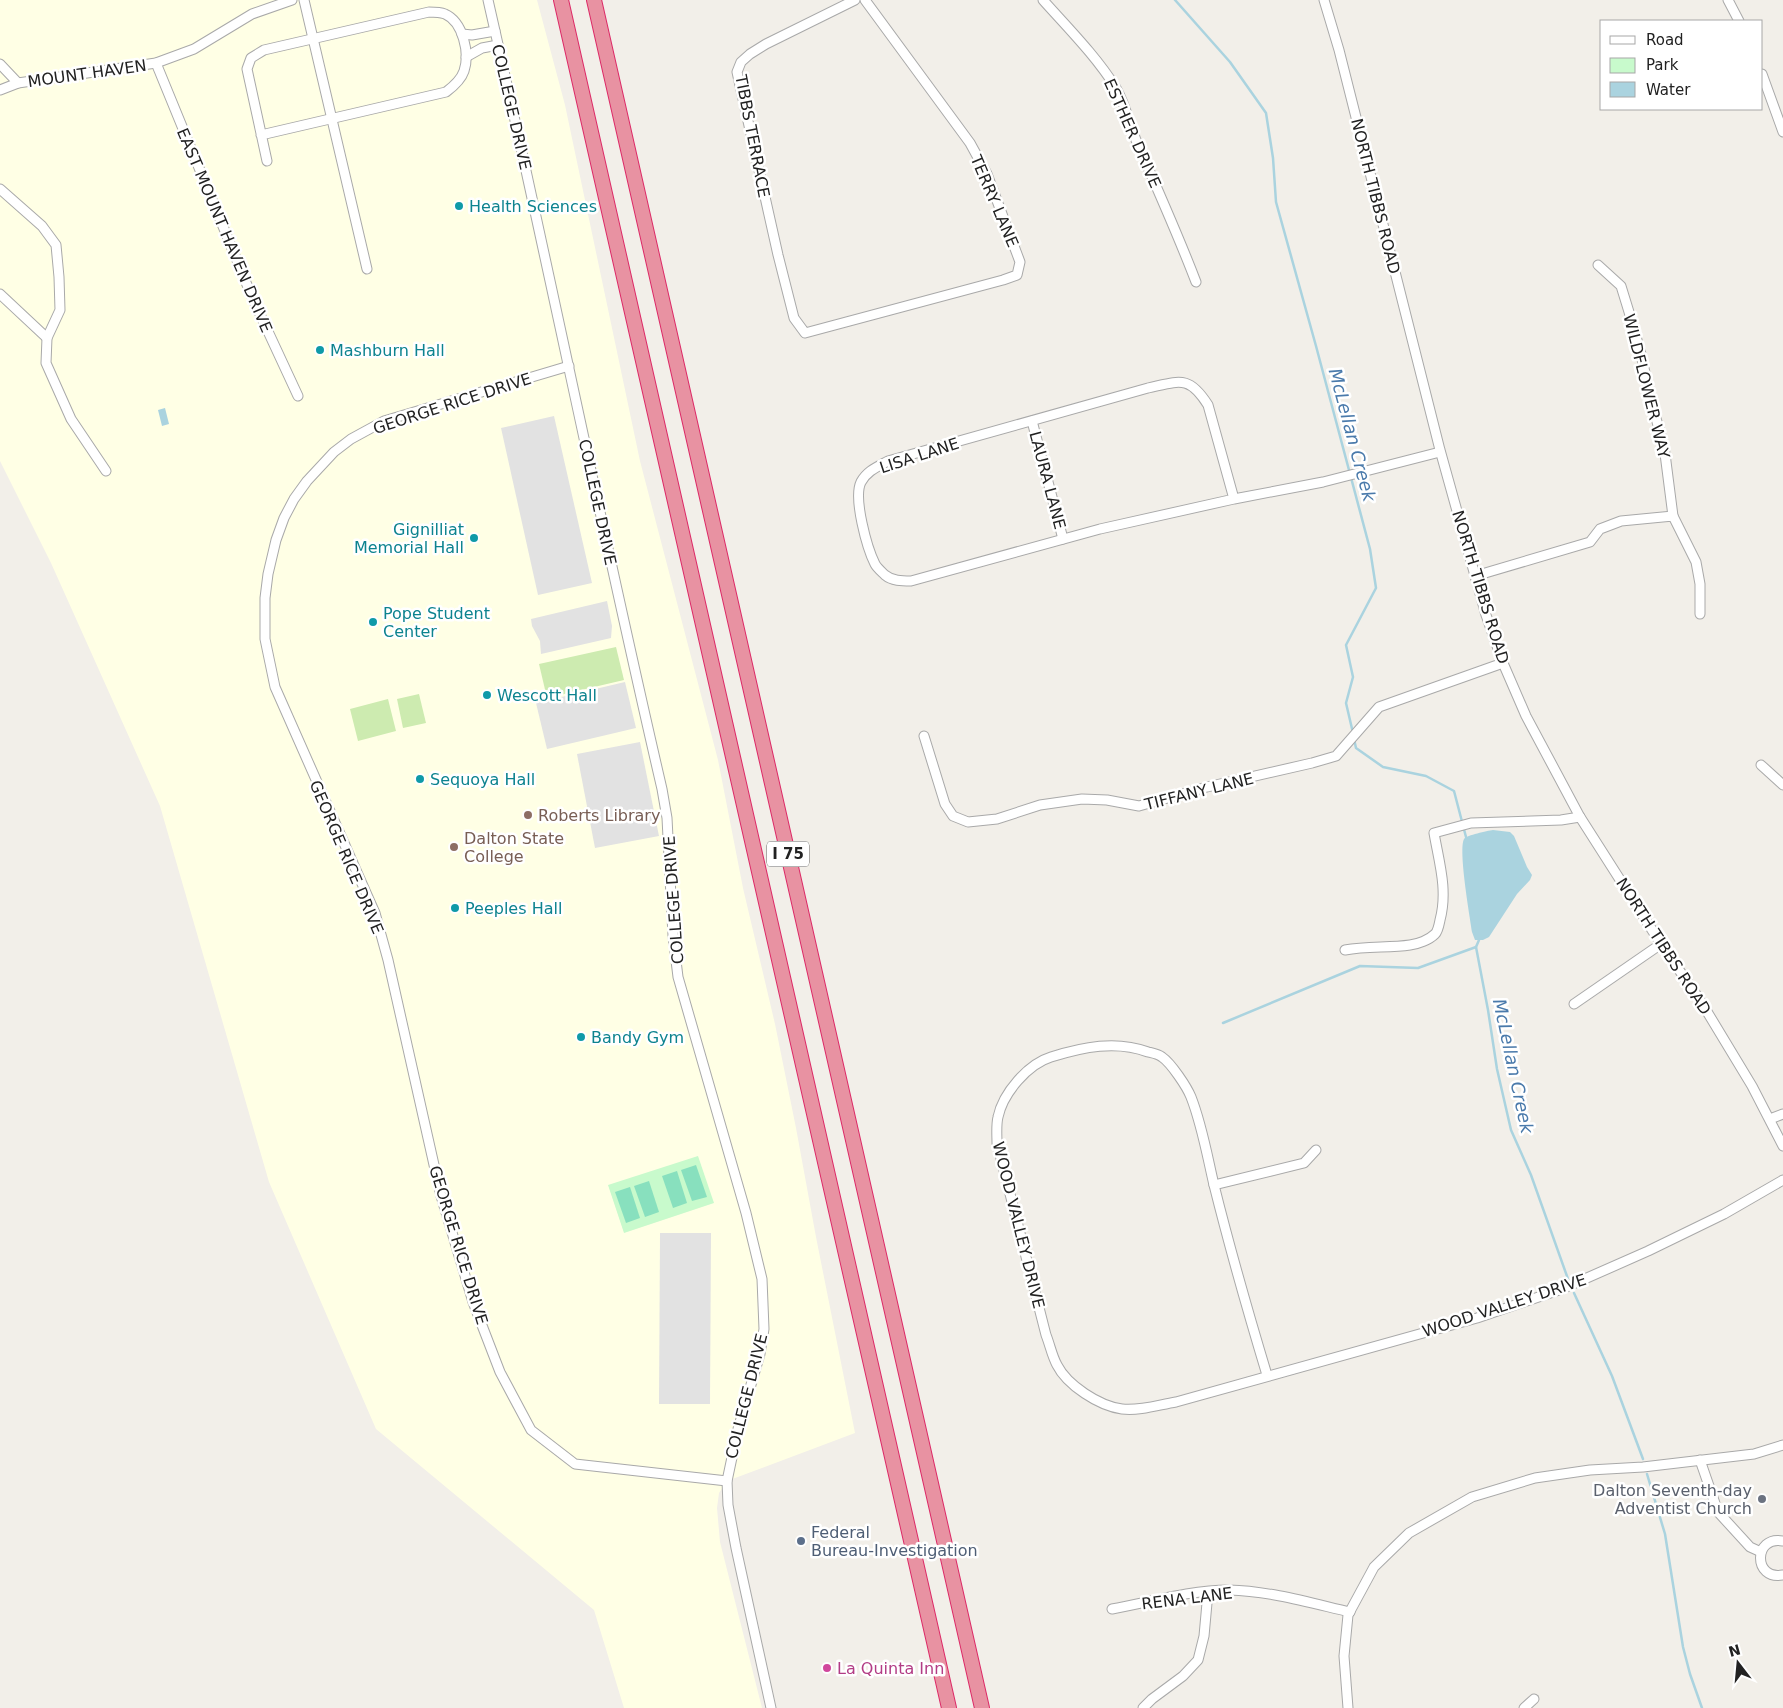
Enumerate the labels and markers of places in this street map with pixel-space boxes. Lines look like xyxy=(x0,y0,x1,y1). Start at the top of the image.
place label: Health Sciences xyxy=(469,197,597,216)
marker: Health Sciences xyxy=(453,200,465,212)
place label: Mashburn Hall xyxy=(330,341,445,360)
marker: Mashburn Hall xyxy=(314,344,326,356)
place label: Gignilliat Memorial Hall xyxy=(354,520,464,557)
marker: Gignilliat Memorial Hall xyxy=(468,532,480,544)
place label: Pope Student Center xyxy=(383,604,490,641)
marker: Pope Student Center xyxy=(367,616,379,628)
place label: Wescott Hall xyxy=(497,686,597,705)
marker: Wescott Hall xyxy=(481,689,493,701)
place label: Sequoya Hall xyxy=(430,770,535,789)
marker: Sequoya Hall xyxy=(414,773,426,785)
place label: Roberts Library xyxy=(538,806,660,825)
marker: Roberts Library xyxy=(522,809,534,821)
place label: Dalton State College xyxy=(464,829,564,866)
marker: Dalton State College xyxy=(448,841,460,853)
place label: Peeples Hall xyxy=(465,899,562,918)
marker: Peeples Hall xyxy=(449,902,461,914)
place label: Bandy Gym xyxy=(591,1028,684,1047)
marker: Bandy Gym xyxy=(575,1031,587,1043)
place label: Dalton Seventh-day Adventist Church xyxy=(1593,1481,1752,1518)
marker: Dalton Seventh-day Adventist Church xyxy=(1756,1493,1768,1505)
place label: Federal Bureau-Investigation xyxy=(811,1523,978,1560)
marker: Federal Bureau-Investigation xyxy=(795,1535,807,1547)
place label: La Quinta Inn xyxy=(837,1659,944,1678)
marker: La Quinta Inn xyxy=(821,1662,833,1674)

